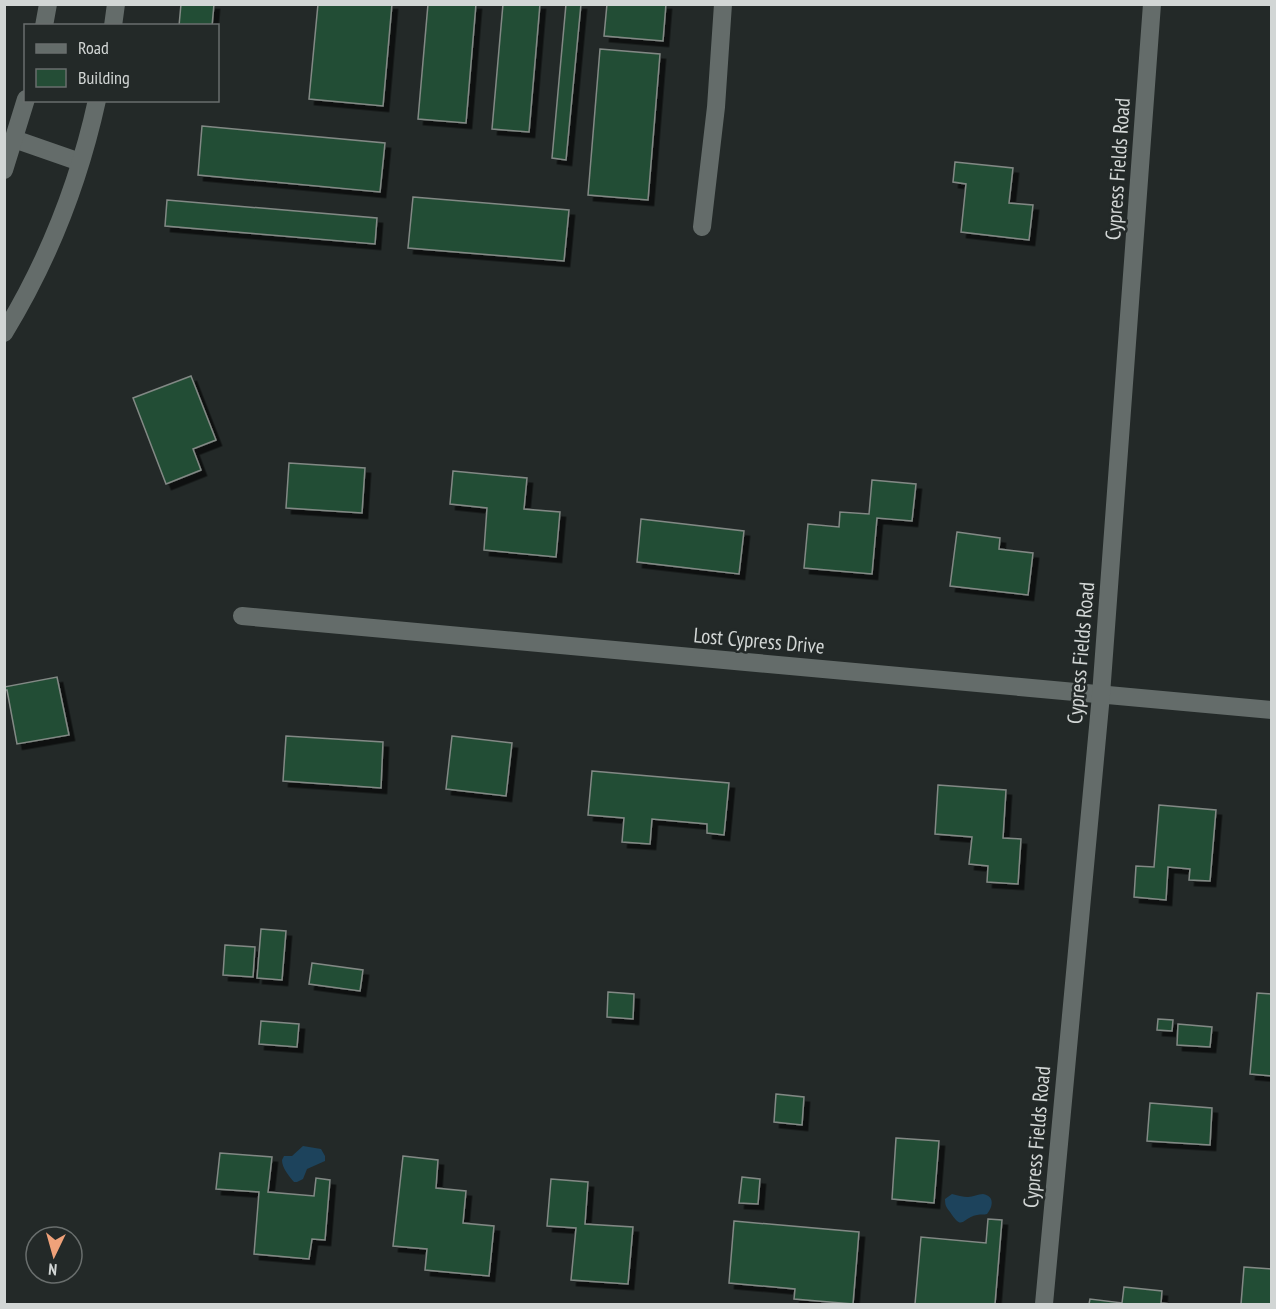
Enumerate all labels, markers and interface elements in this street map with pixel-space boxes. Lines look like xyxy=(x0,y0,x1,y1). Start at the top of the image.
legend xyxy=(24,24,219,102)
text: Road xyxy=(78,36,109,59)
text: Building xyxy=(78,66,130,89)
street label: Cypress Fields Road xyxy=(1099,97,1136,241)
street label: Cypress Fields Road xyxy=(1061,581,1100,725)
street label: Lost Cypress Drive xyxy=(692,621,826,660)
street label: Cypress Fields Road xyxy=(1017,1065,1056,1209)
north arrow xyxy=(24,1225,84,1285)
text: N xyxy=(48,1260,58,1280)

